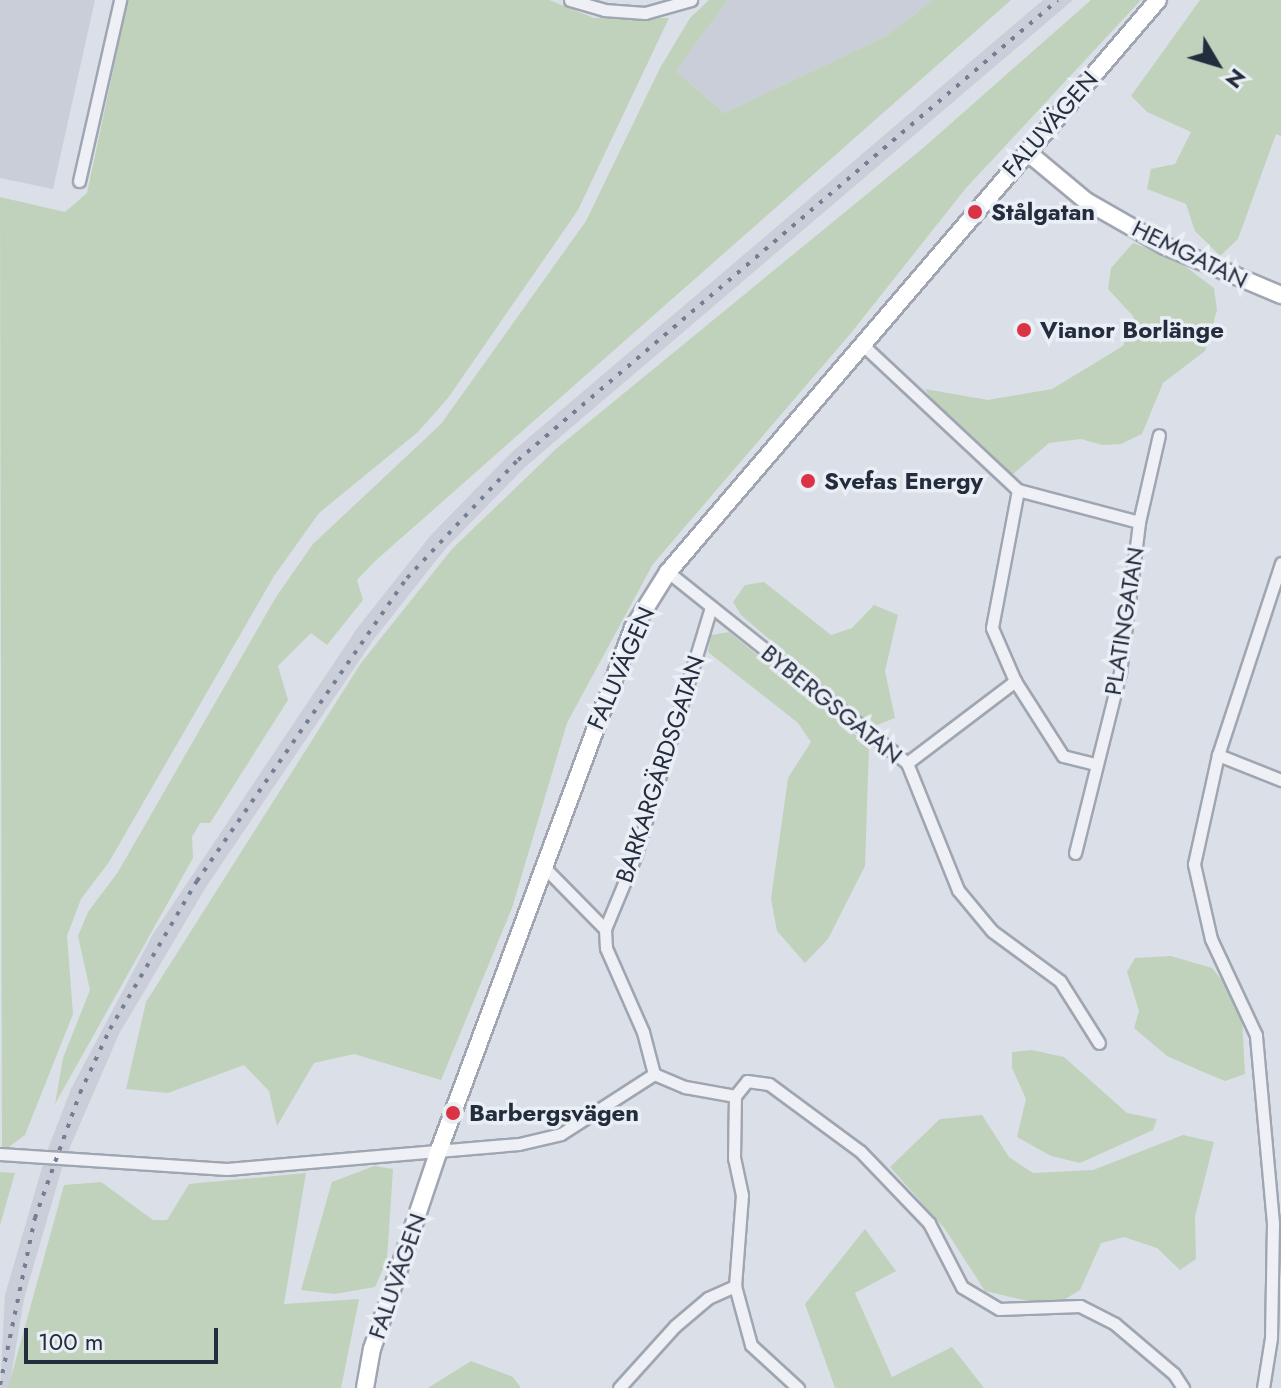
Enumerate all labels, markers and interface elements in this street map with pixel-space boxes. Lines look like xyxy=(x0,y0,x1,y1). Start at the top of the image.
north arrow xyxy=(1177,24,1257,104)
text: N xyxy=(1218,62,1254,96)
street label: FALUVÄGEN xyxy=(996,65,1104,183)
place label: Stålgatan xyxy=(991,198,1095,226)
marker: Stålgatan xyxy=(966,203,984,221)
street label: HEMGATAN xyxy=(1127,214,1253,294)
place label: Vianor Borlänge xyxy=(1040,316,1224,344)
marker: Vianor Borlänge xyxy=(1015,321,1033,339)
place label: Svefas Energy xyxy=(824,467,983,495)
marker: Svefas Energy xyxy=(799,472,817,490)
street label: PLATINGATAN xyxy=(1098,545,1150,697)
street label: FALUVÄGEN xyxy=(581,602,661,734)
street label: BYBERGSGATAN xyxy=(756,638,908,770)
street label: BARKARGÄRDSGATAN xyxy=(610,652,710,886)
place label: Barbergsvägen xyxy=(469,1099,639,1127)
marker: Barbergsvägen xyxy=(444,1104,462,1122)
street label: FALUVÄGEN xyxy=(362,1209,432,1343)
scale bar xyxy=(28,1312,222,1362)
text: 100 m xyxy=(38,1324,104,1359)

